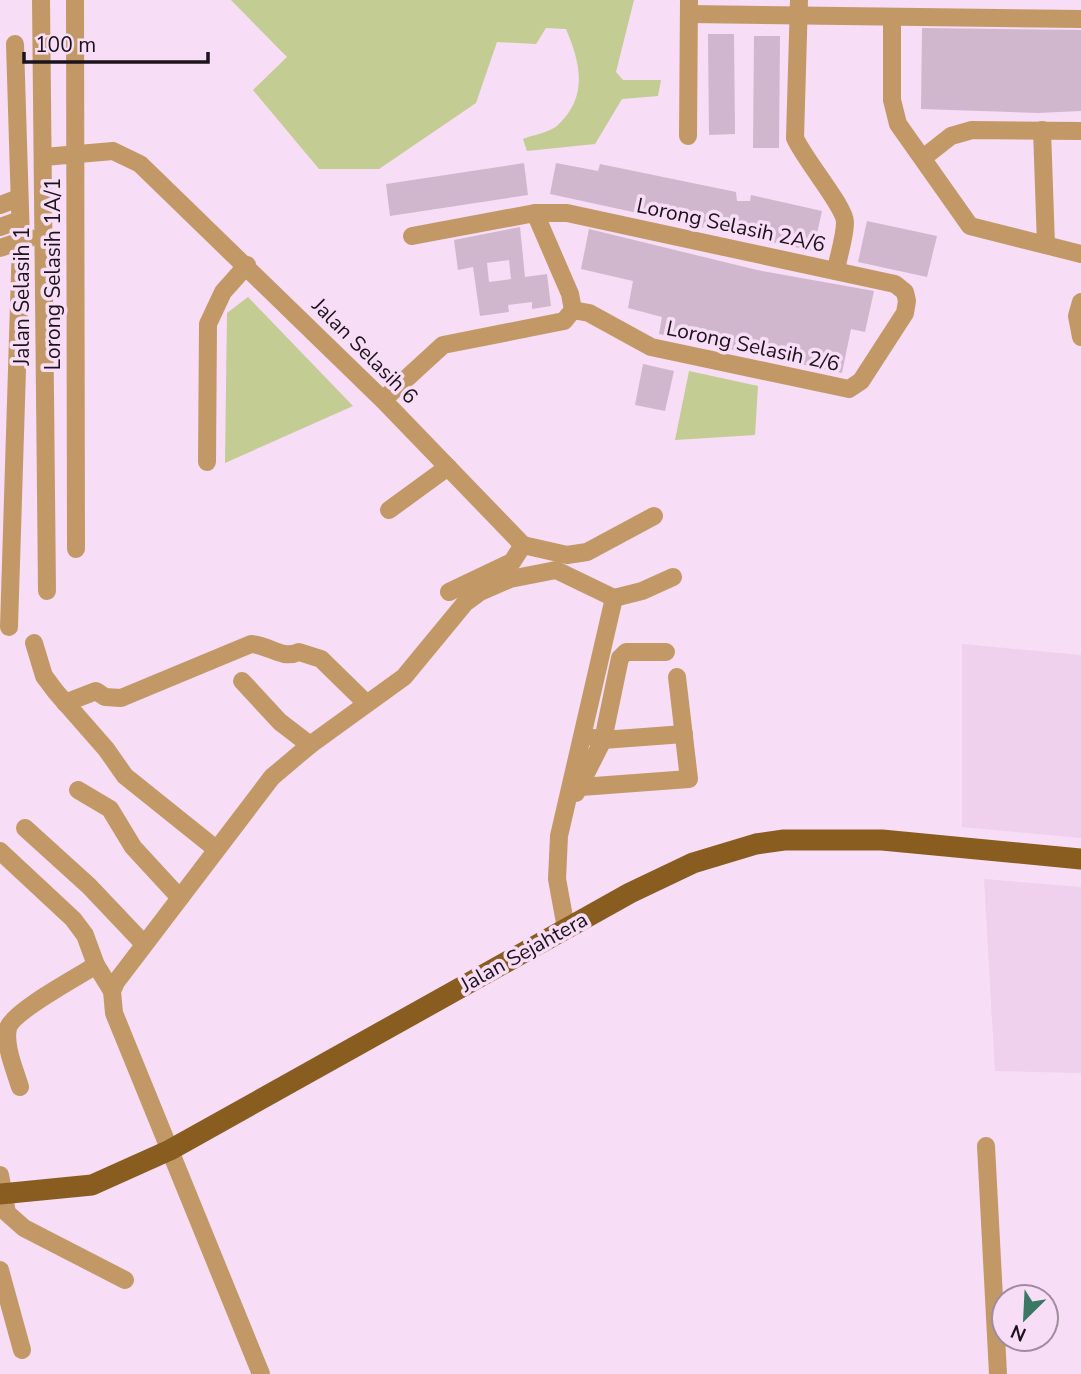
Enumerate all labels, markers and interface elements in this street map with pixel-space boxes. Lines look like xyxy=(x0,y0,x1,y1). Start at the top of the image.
scale bar xyxy=(24,21,208,65)
text: 100 m xyxy=(35,31,96,59)
street label: Lorong Selasih 1A/1 xyxy=(39,178,67,370)
street label: Lorong Selasih 2A/6 xyxy=(634,191,828,259)
street label: Jalan Selasih 1 xyxy=(8,227,36,366)
street label: Jalan Selasih 6 xyxy=(305,291,424,410)
street label: Lorong Selasih 2/6 xyxy=(664,314,842,378)
street label: Jalan Sejahtera xyxy=(454,905,593,999)
north arrow xyxy=(990,1283,1060,1353)
text: N xyxy=(1007,1318,1030,1347)

